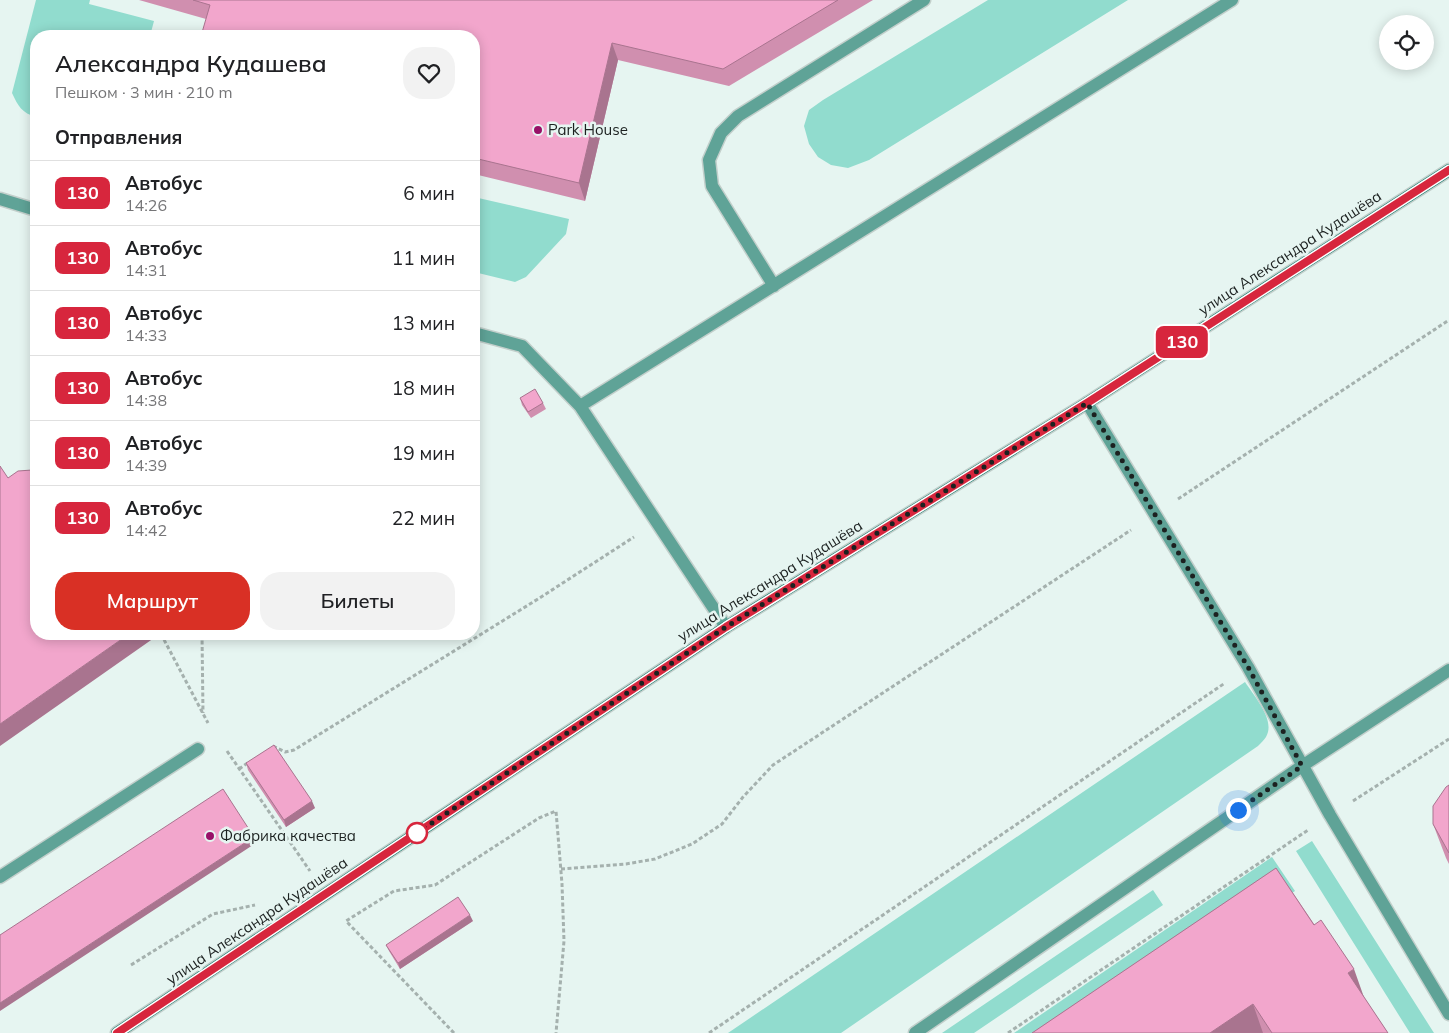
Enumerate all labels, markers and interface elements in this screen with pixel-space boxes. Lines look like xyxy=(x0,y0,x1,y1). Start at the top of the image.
map controls xyxy=(1379,15,1434,70)
button: locate xyxy=(1379,15,1434,70)
button: heart xyxy=(403,47,455,99)
text: Александра Кудашева xyxy=(55,48,327,78)
text: Пешком · 3 мин · 210 m xyxy=(55,82,233,102)
place label: Park House xyxy=(548,120,628,139)
marker: Park House xyxy=(532,124,544,136)
text: Отправления xyxy=(55,125,182,149)
text: Автобус xyxy=(125,171,203,195)
text: 130 xyxy=(66,181,99,204)
text: 6 мин xyxy=(403,181,455,205)
street label: улица Александра Кудашёва xyxy=(1195,186,1385,319)
text: 14:26 xyxy=(125,195,167,215)
text: Автобус xyxy=(125,236,203,260)
text: 130 xyxy=(66,246,99,269)
text: 11 мин xyxy=(392,246,455,270)
text: 14:31 xyxy=(125,260,167,280)
text: Автобус xyxy=(125,301,203,325)
text: 130 xyxy=(66,311,99,334)
text: 13 мин xyxy=(392,311,455,335)
text: 14:33 xyxy=(125,325,167,345)
line badge: 130 xyxy=(1153,326,1211,358)
text: 130 xyxy=(1166,330,1198,353)
text: Автобус xyxy=(125,366,203,390)
text: 130 xyxy=(66,376,99,399)
text: 18 мин xyxy=(392,376,455,400)
text: 14:38 xyxy=(125,390,167,410)
text: Автобус xyxy=(125,431,203,455)
text: 130 xyxy=(66,441,99,464)
text: 19 мин xyxy=(392,441,455,465)
text: 14:39 xyxy=(125,455,167,475)
text: Автобус xyxy=(125,496,203,520)
text: 130 xyxy=(66,506,99,529)
text: 22 мин xyxy=(392,506,455,530)
street label: улица Александра Кудашёва xyxy=(674,516,866,646)
text: 14:42 xyxy=(125,520,167,540)
button: Маршрут xyxy=(55,572,250,630)
button: Билеты xyxy=(260,572,455,630)
your location xyxy=(1226,798,1251,823)
unlabelled marker xyxy=(406,822,428,844)
place label: Фабрика качества xyxy=(220,826,356,845)
marker: Фабрика качества xyxy=(204,830,216,842)
street label: улица Александра Кудашёва xyxy=(162,853,351,988)

